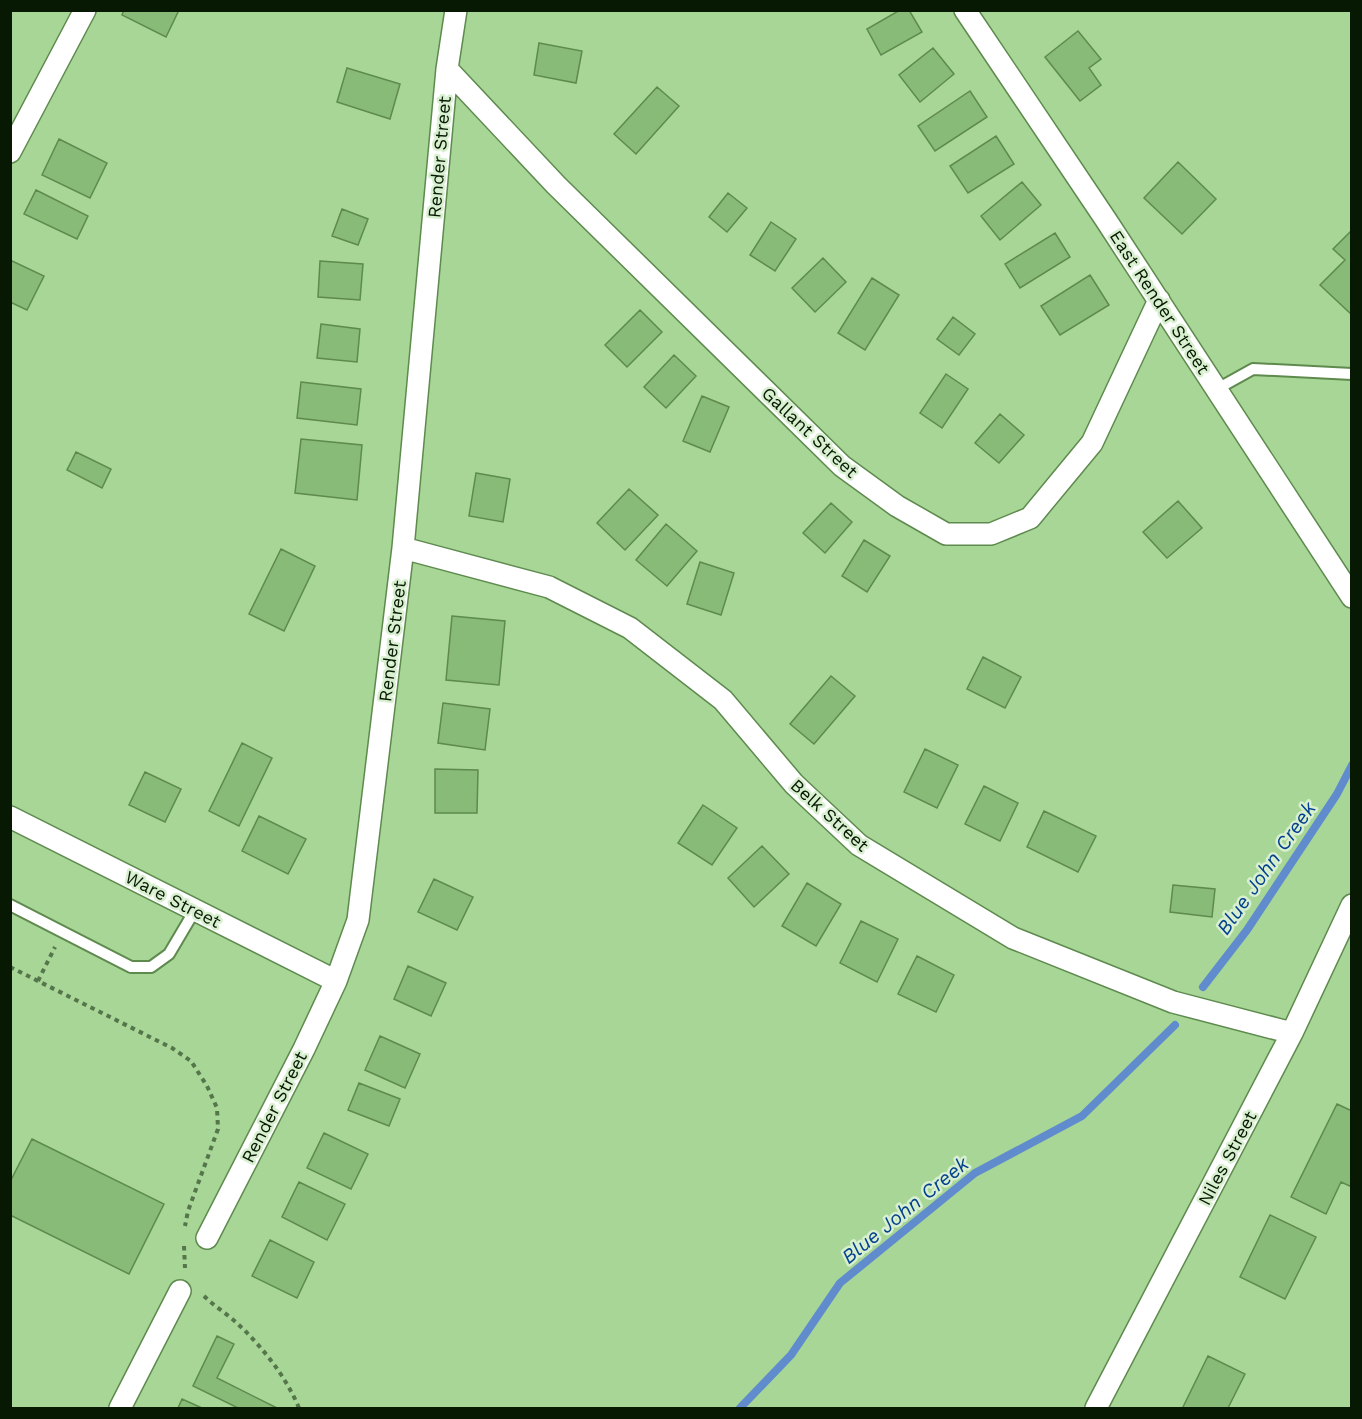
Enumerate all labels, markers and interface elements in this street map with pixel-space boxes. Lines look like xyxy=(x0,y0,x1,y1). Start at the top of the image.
street label: Render Street xyxy=(423,95,455,219)
street label: East Render Street xyxy=(1106,226,1215,378)
street label: Gallant Street xyxy=(758,382,863,482)
street label: Render Street xyxy=(374,579,410,703)
street label: Belk Street xyxy=(787,774,874,856)
water label: Blue John Creek xyxy=(1211,796,1321,939)
street label: Ware Street xyxy=(122,866,225,932)
street label: Render Street xyxy=(237,1047,311,1166)
street label: Niles Street xyxy=(1193,1107,1261,1209)
water label: Blue John Creek xyxy=(837,1151,974,1269)

